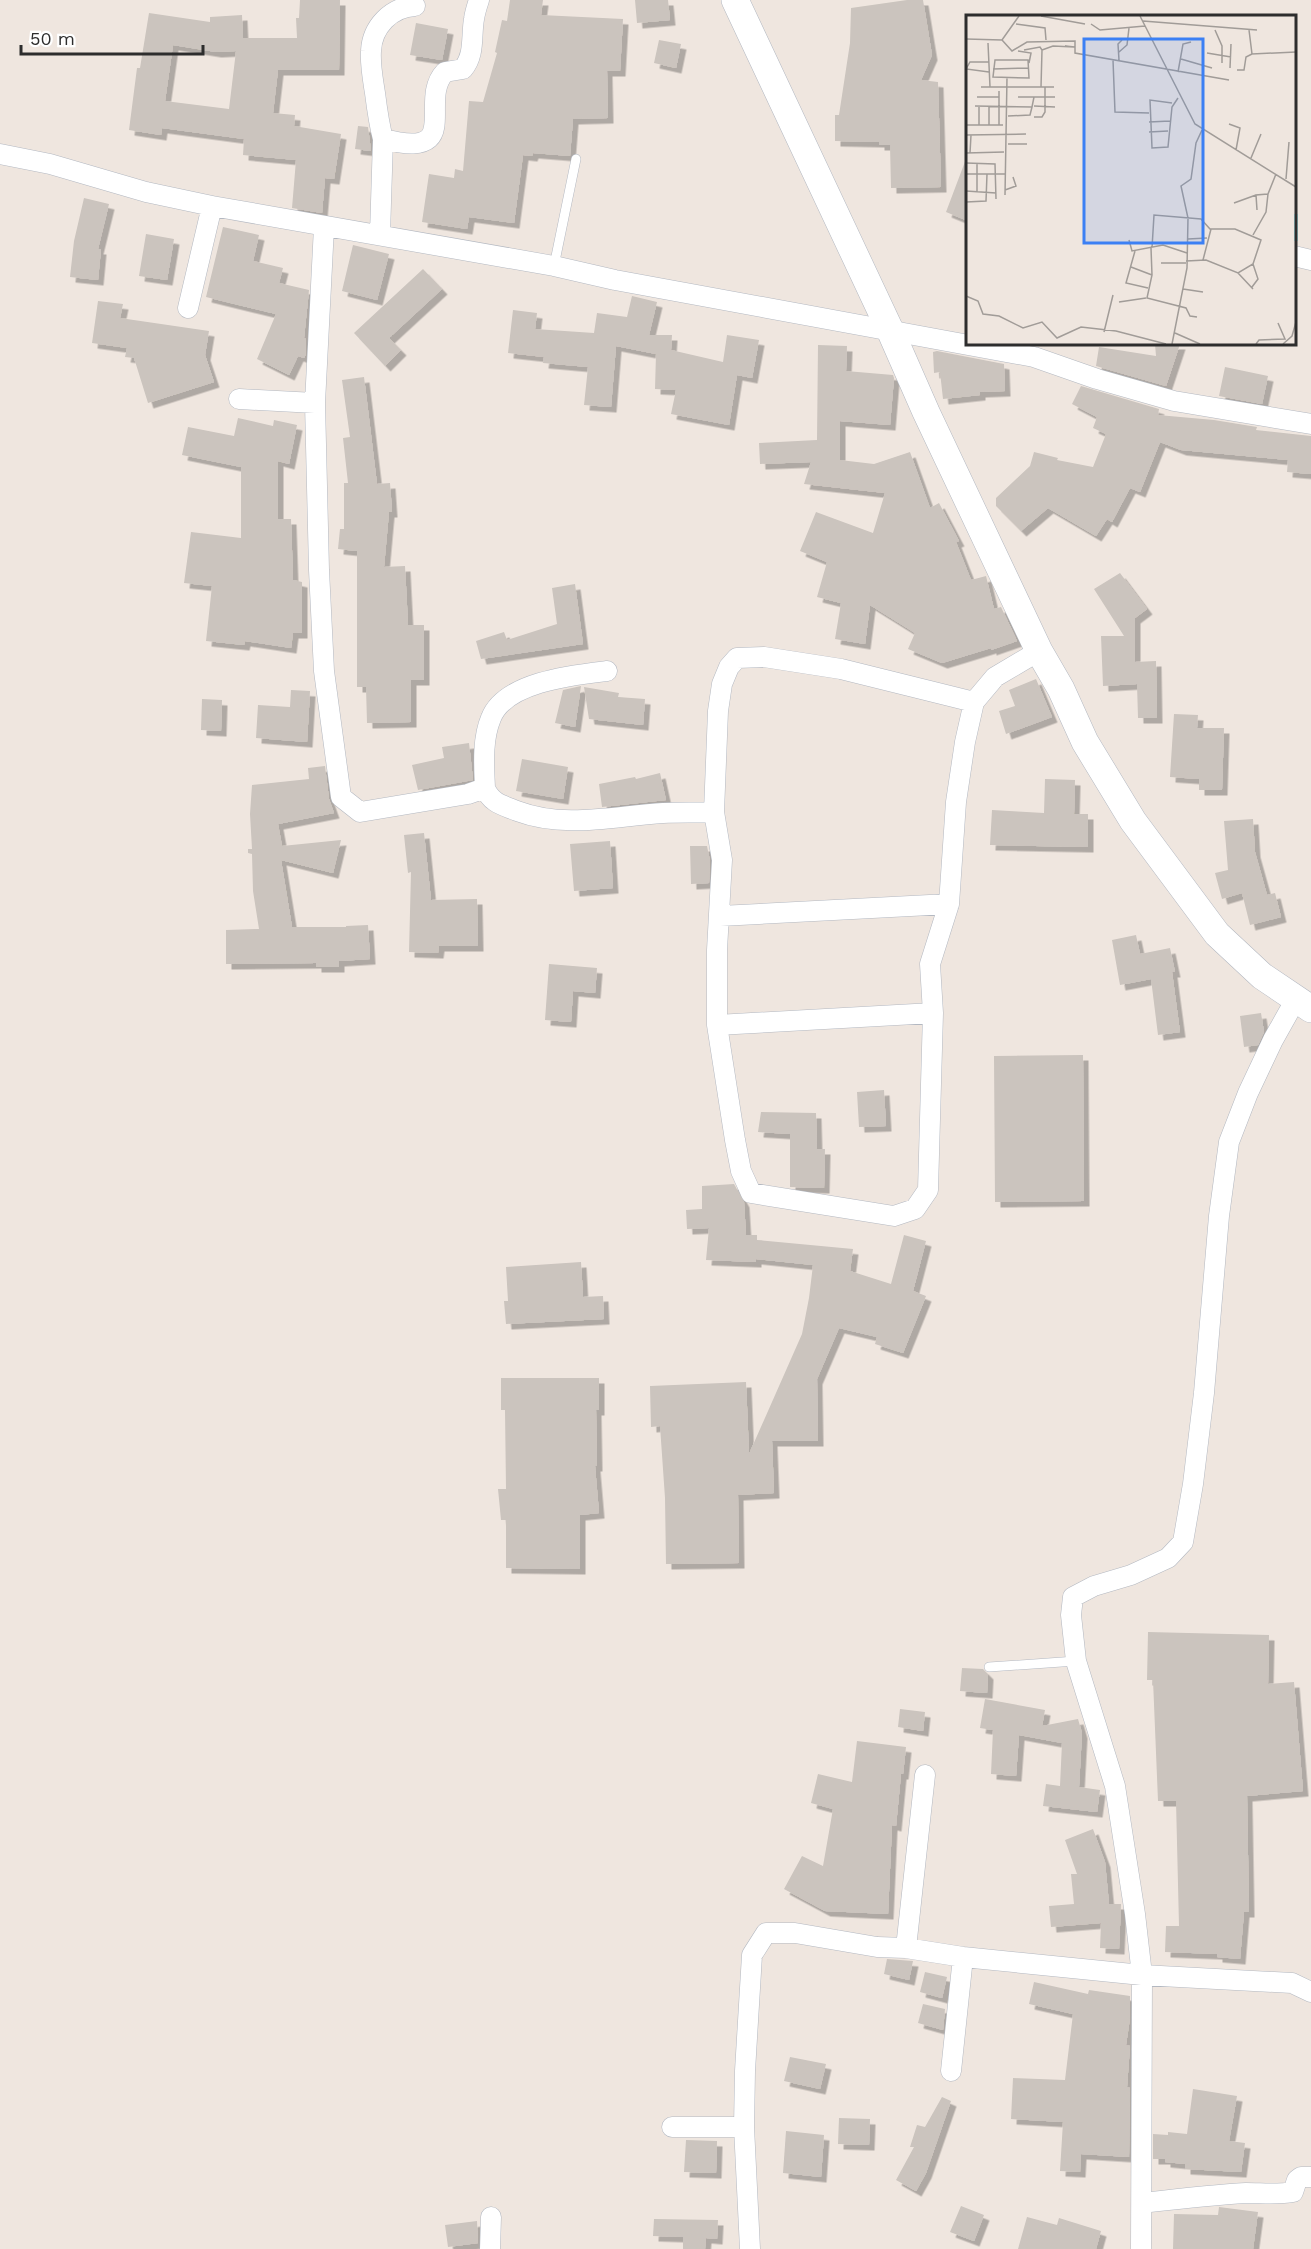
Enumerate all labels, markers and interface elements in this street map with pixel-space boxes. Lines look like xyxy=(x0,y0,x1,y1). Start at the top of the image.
inset map xyxy=(966,15,1296,345)
scale bar xyxy=(21,18,202,56)
text: 50 m xyxy=(30,28,75,49)

